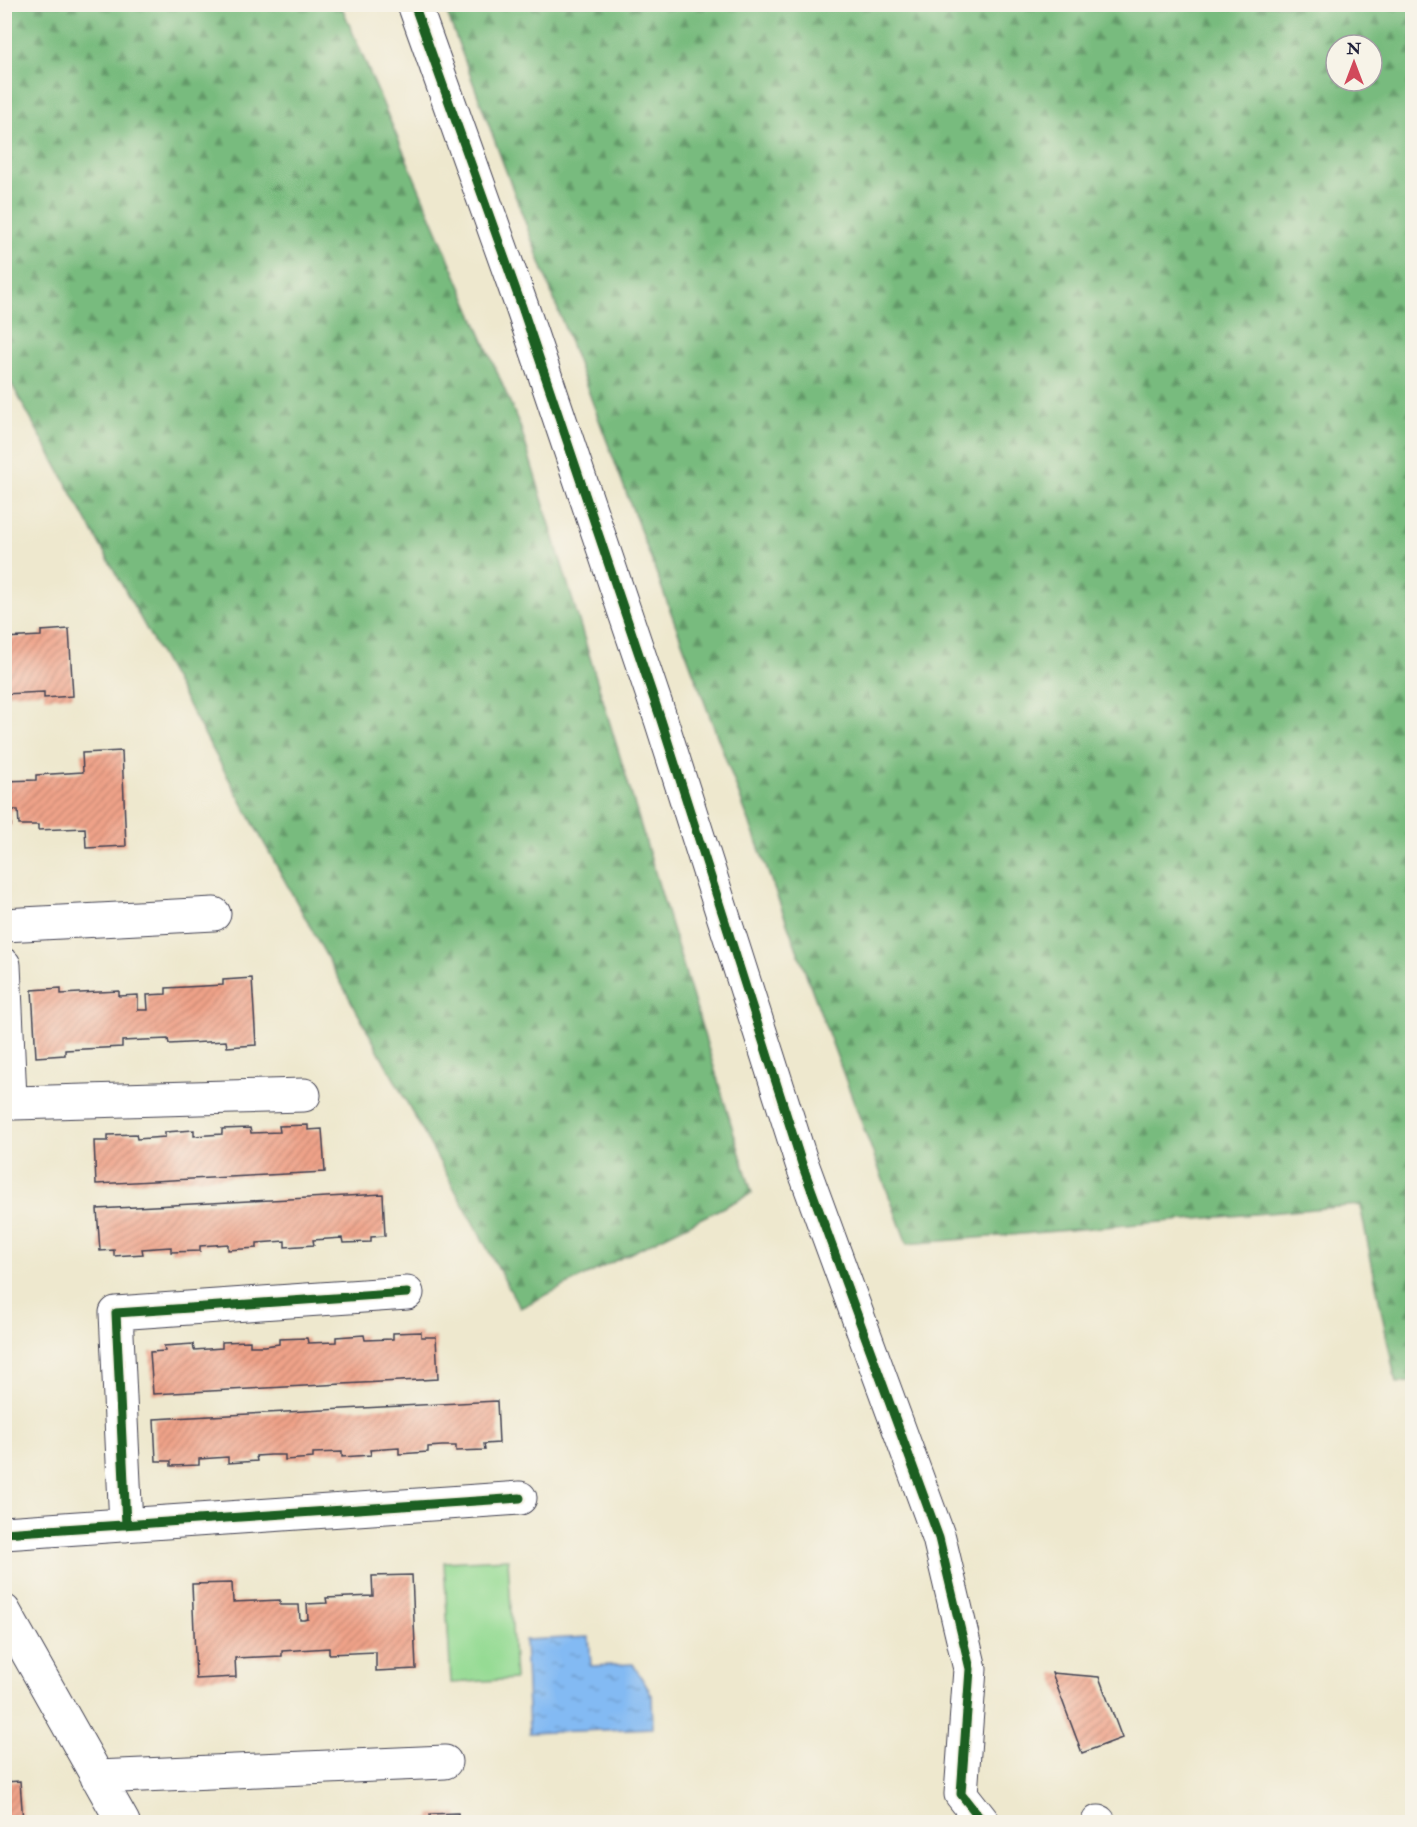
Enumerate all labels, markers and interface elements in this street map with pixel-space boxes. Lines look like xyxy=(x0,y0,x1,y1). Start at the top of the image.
north arrow xyxy=(1324,33,1384,93)
text: N xyxy=(1346,39,1362,59)

